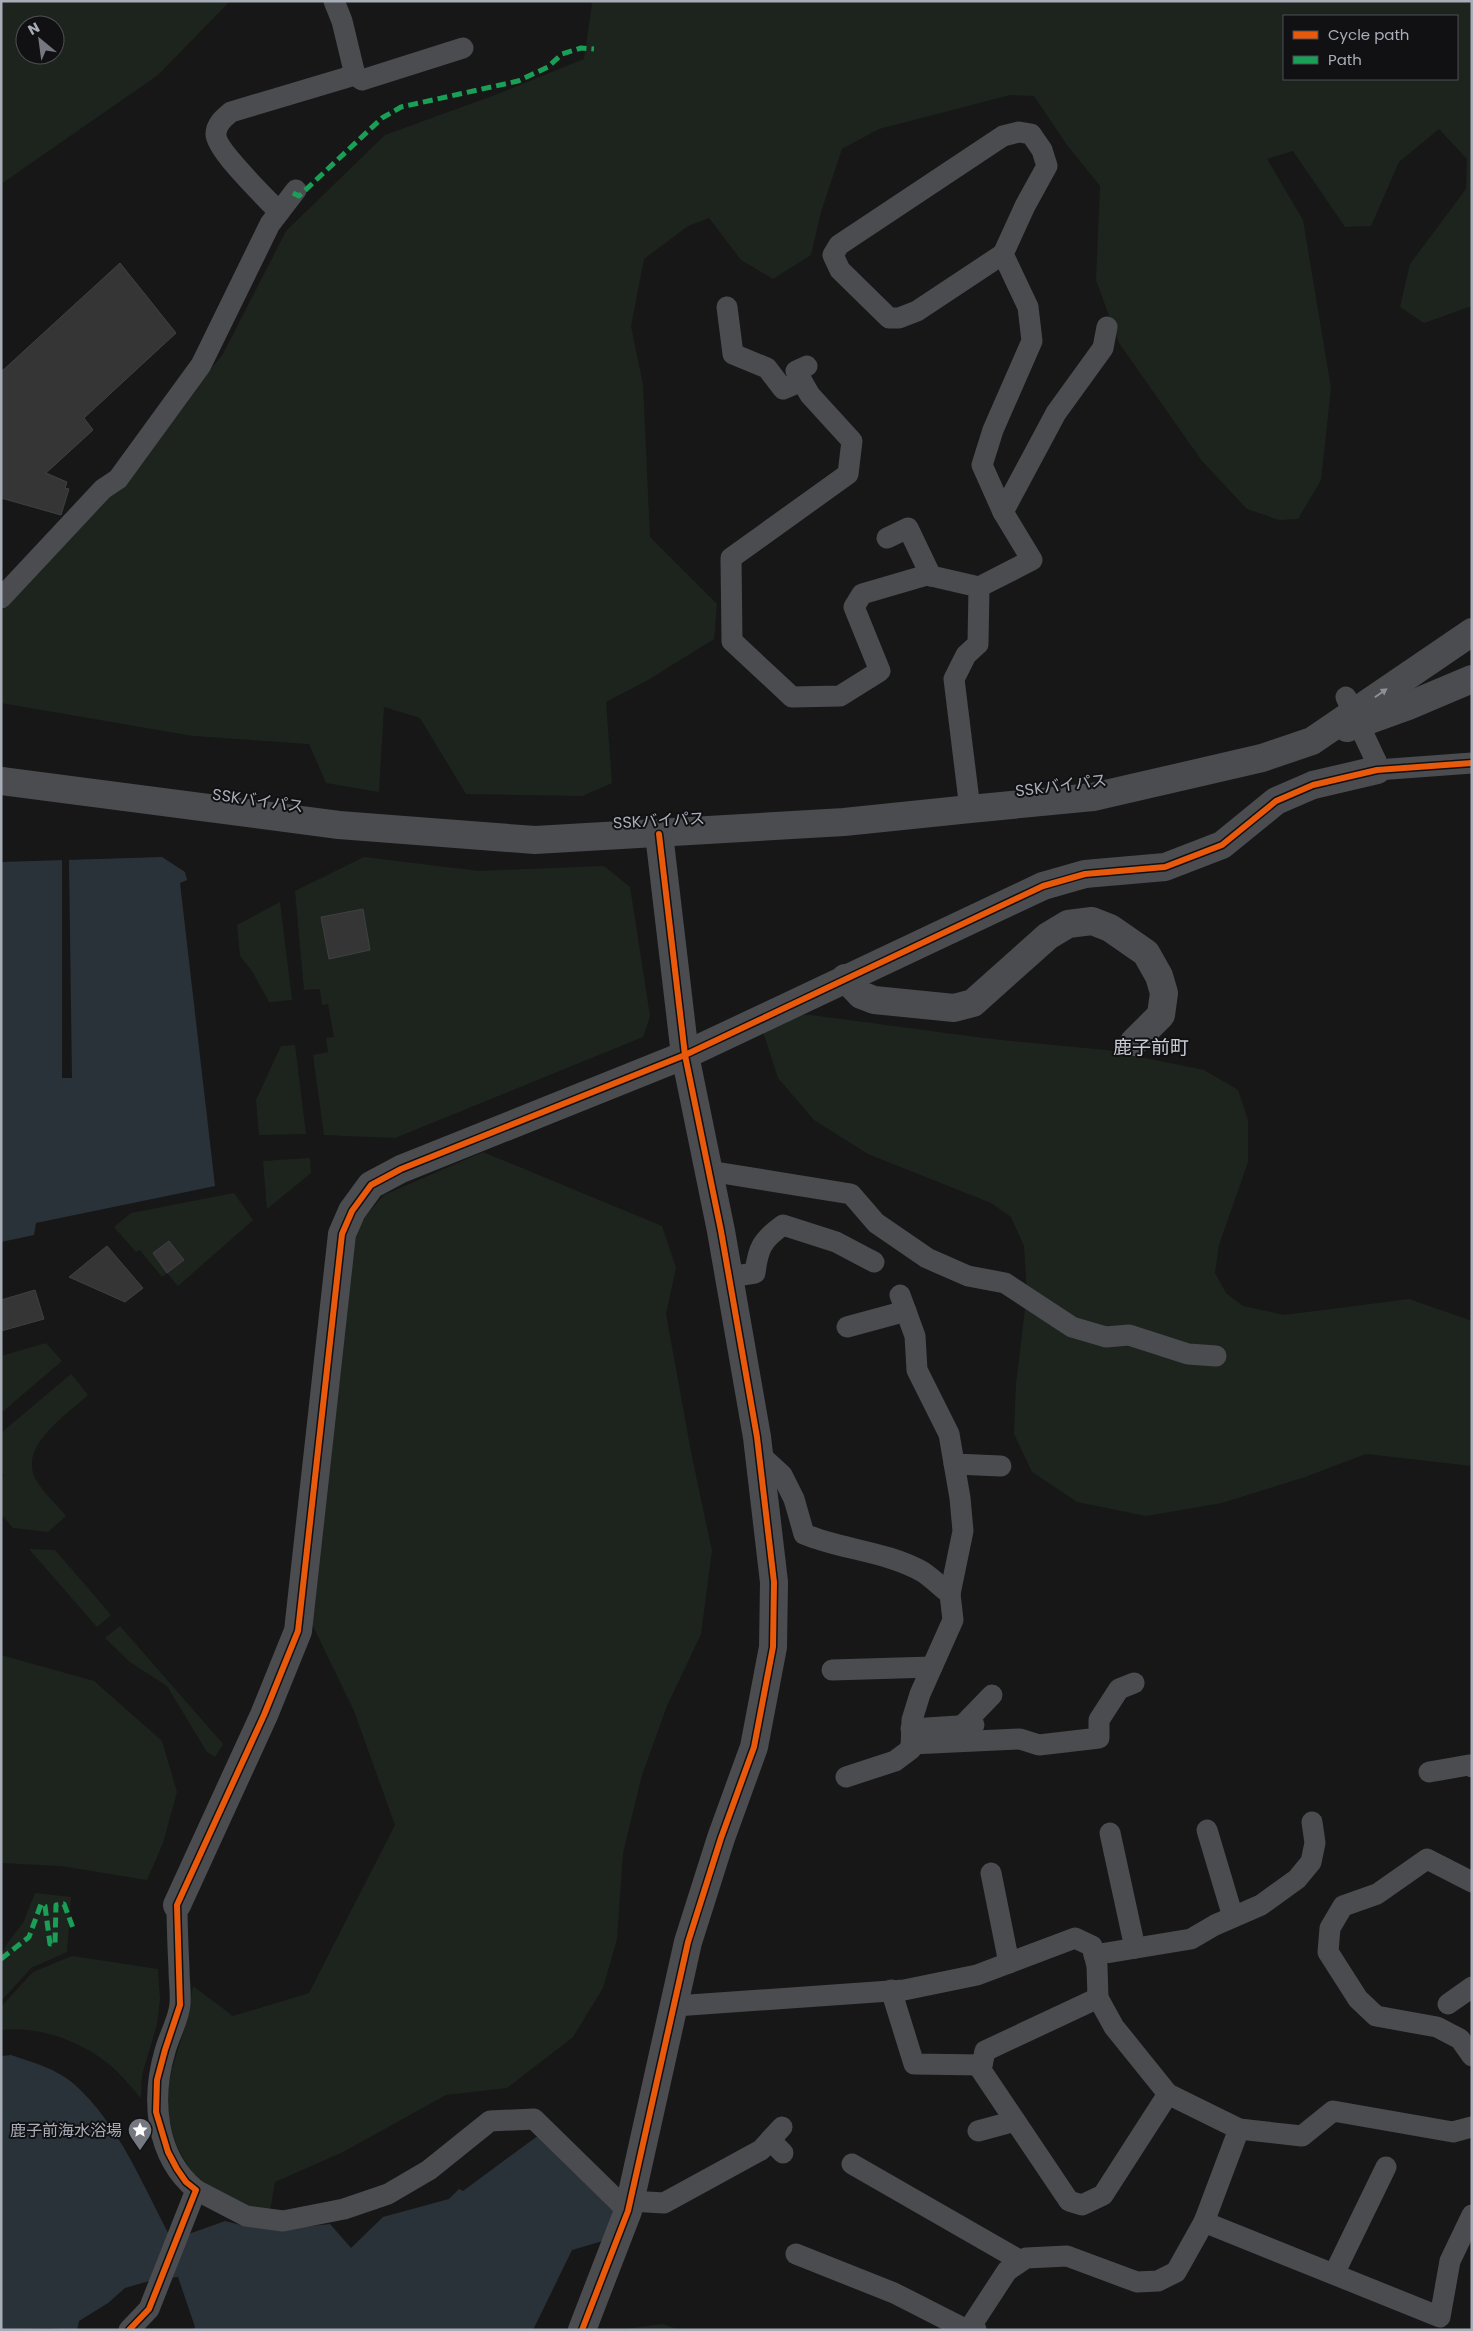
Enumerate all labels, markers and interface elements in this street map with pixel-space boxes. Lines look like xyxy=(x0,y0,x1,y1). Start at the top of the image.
north arrow xyxy=(15,15,65,65)
legend xyxy=(1283,15,1458,80)
text: N xyxy=(24,17,43,40)
text: Cycle path xyxy=(1328,24,1409,45)
text: Path xyxy=(1328,49,1362,70)
one-way arrow xyxy=(1374,688,1388,698)
street label: SSKバイパス xyxy=(1014,768,1108,803)
street label: SSKバイパス xyxy=(211,783,305,818)
street label: SSKバイパス xyxy=(612,807,706,834)
district label: 鹿子前町 xyxy=(1113,1034,1189,1061)
place icon: 鹿子前海水浴場 xyxy=(127,2117,153,2151)
place label: 鹿子前海水浴場 xyxy=(10,2119,122,2142)

